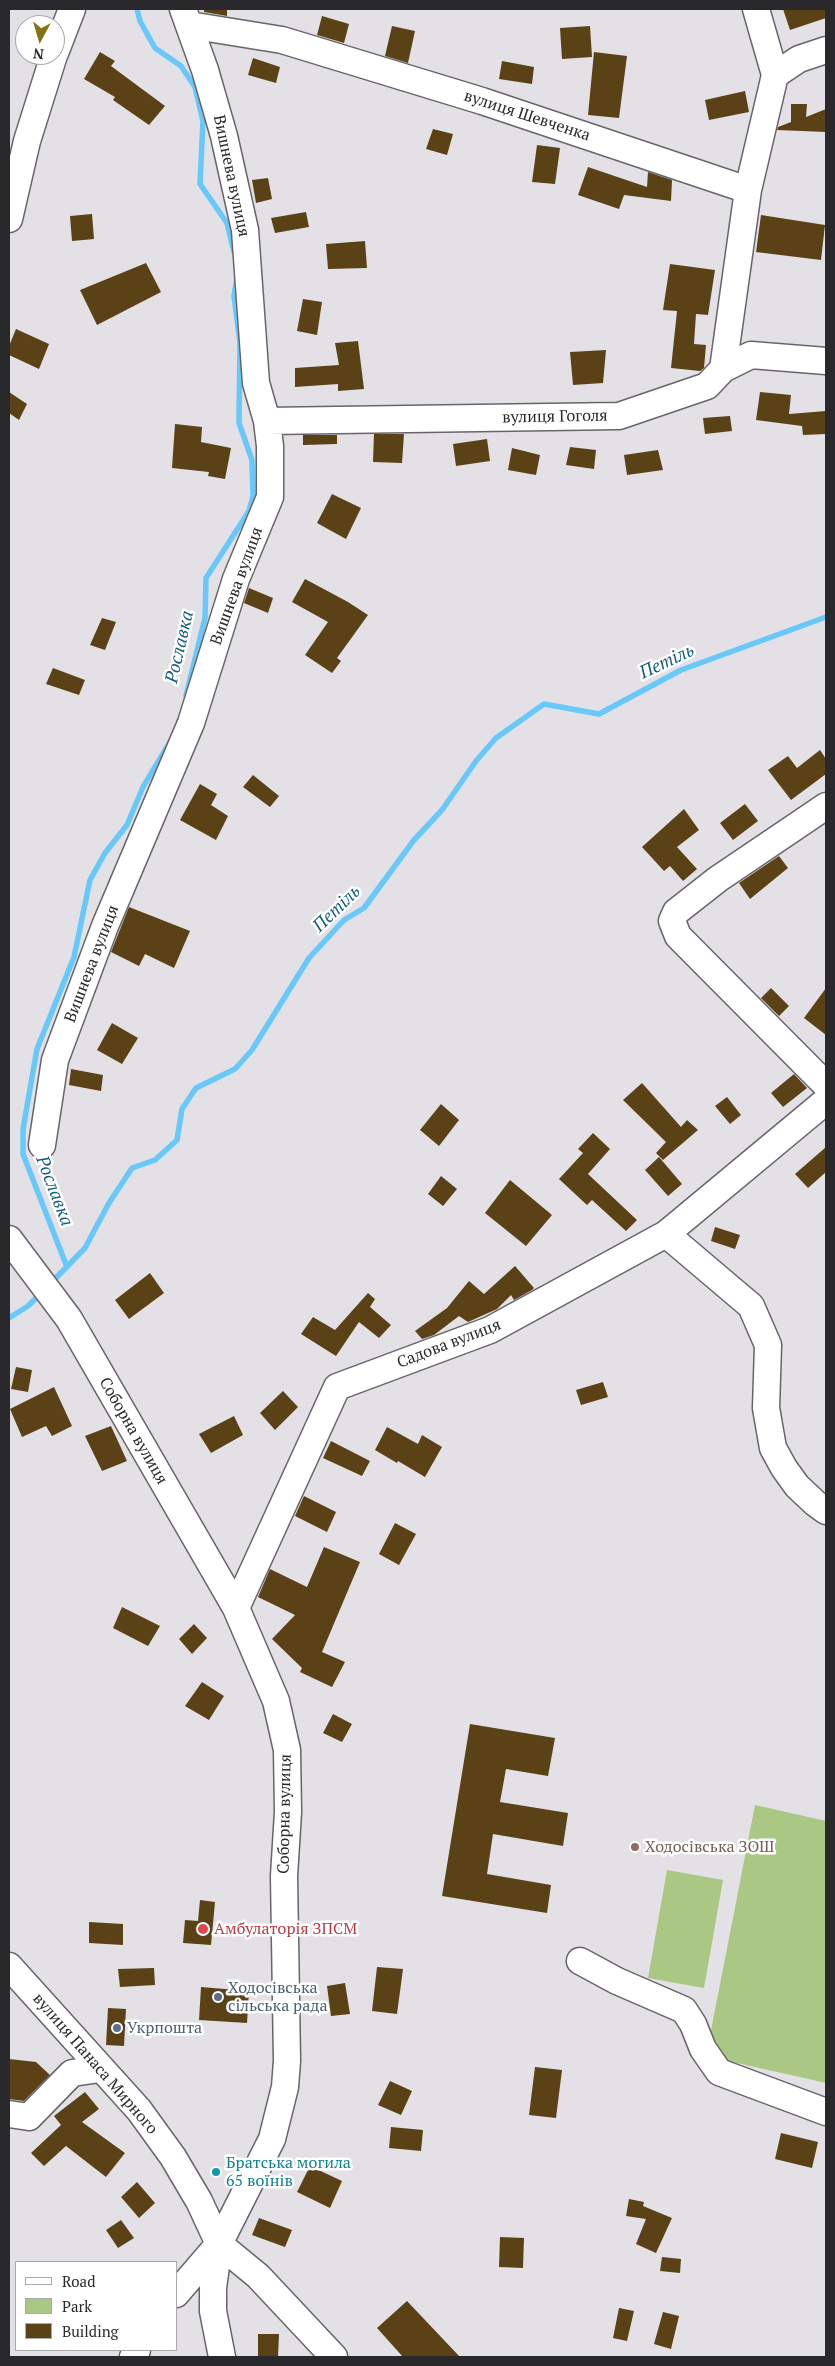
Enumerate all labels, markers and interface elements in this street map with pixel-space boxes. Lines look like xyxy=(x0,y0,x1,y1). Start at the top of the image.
north arrow xyxy=(15,15,65,65)
text: N xyxy=(32,44,45,64)
street label: вулиця Шевченка xyxy=(461,87,593,145)
street label: Вишнева вулиця xyxy=(209,113,253,239)
street label: вулиця Гоголя xyxy=(502,406,608,428)
street label: Вишнева вулиця xyxy=(207,524,267,648)
water label: Рославка xyxy=(161,609,199,685)
water label: Петіль xyxy=(636,640,698,684)
water label: Петіль xyxy=(309,881,365,937)
street label: Вишнева вулиця xyxy=(61,903,123,1025)
water label: Рославка xyxy=(31,1153,77,1229)
street label: Садова вулиця xyxy=(394,1315,504,1373)
street label: Соборна вулиця xyxy=(95,1374,171,1488)
street label: Соборна вулиця xyxy=(274,1754,296,1874)
place label: Ходосівська ЗОШ xyxy=(645,1837,774,1857)
marker: Ходосівська ЗОШ xyxy=(629,1841,641,1853)
place label: Амбулаторія ЗПСМ xyxy=(214,1919,357,1939)
marker: Амбулаторія ЗПСМ xyxy=(196,1922,210,1936)
place label: Ходосівська сільська рада xyxy=(228,1978,328,2016)
street label: вулиця Панаса Мирного xyxy=(28,1989,162,2139)
marker: Ходосівська сільська рада xyxy=(212,1991,224,2003)
place label: Укрпошта xyxy=(127,2018,202,2038)
marker: Укрпошта xyxy=(111,2022,123,2034)
place label: Братська могила 65 воїнів xyxy=(226,2153,351,2191)
marker: Братська могила 65 воїнів xyxy=(210,2166,222,2178)
legend xyxy=(15,2261,178,2351)
text: Road xyxy=(62,2271,95,2291)
text: Park xyxy=(62,2296,92,2316)
text: Building xyxy=(62,2321,119,2341)

